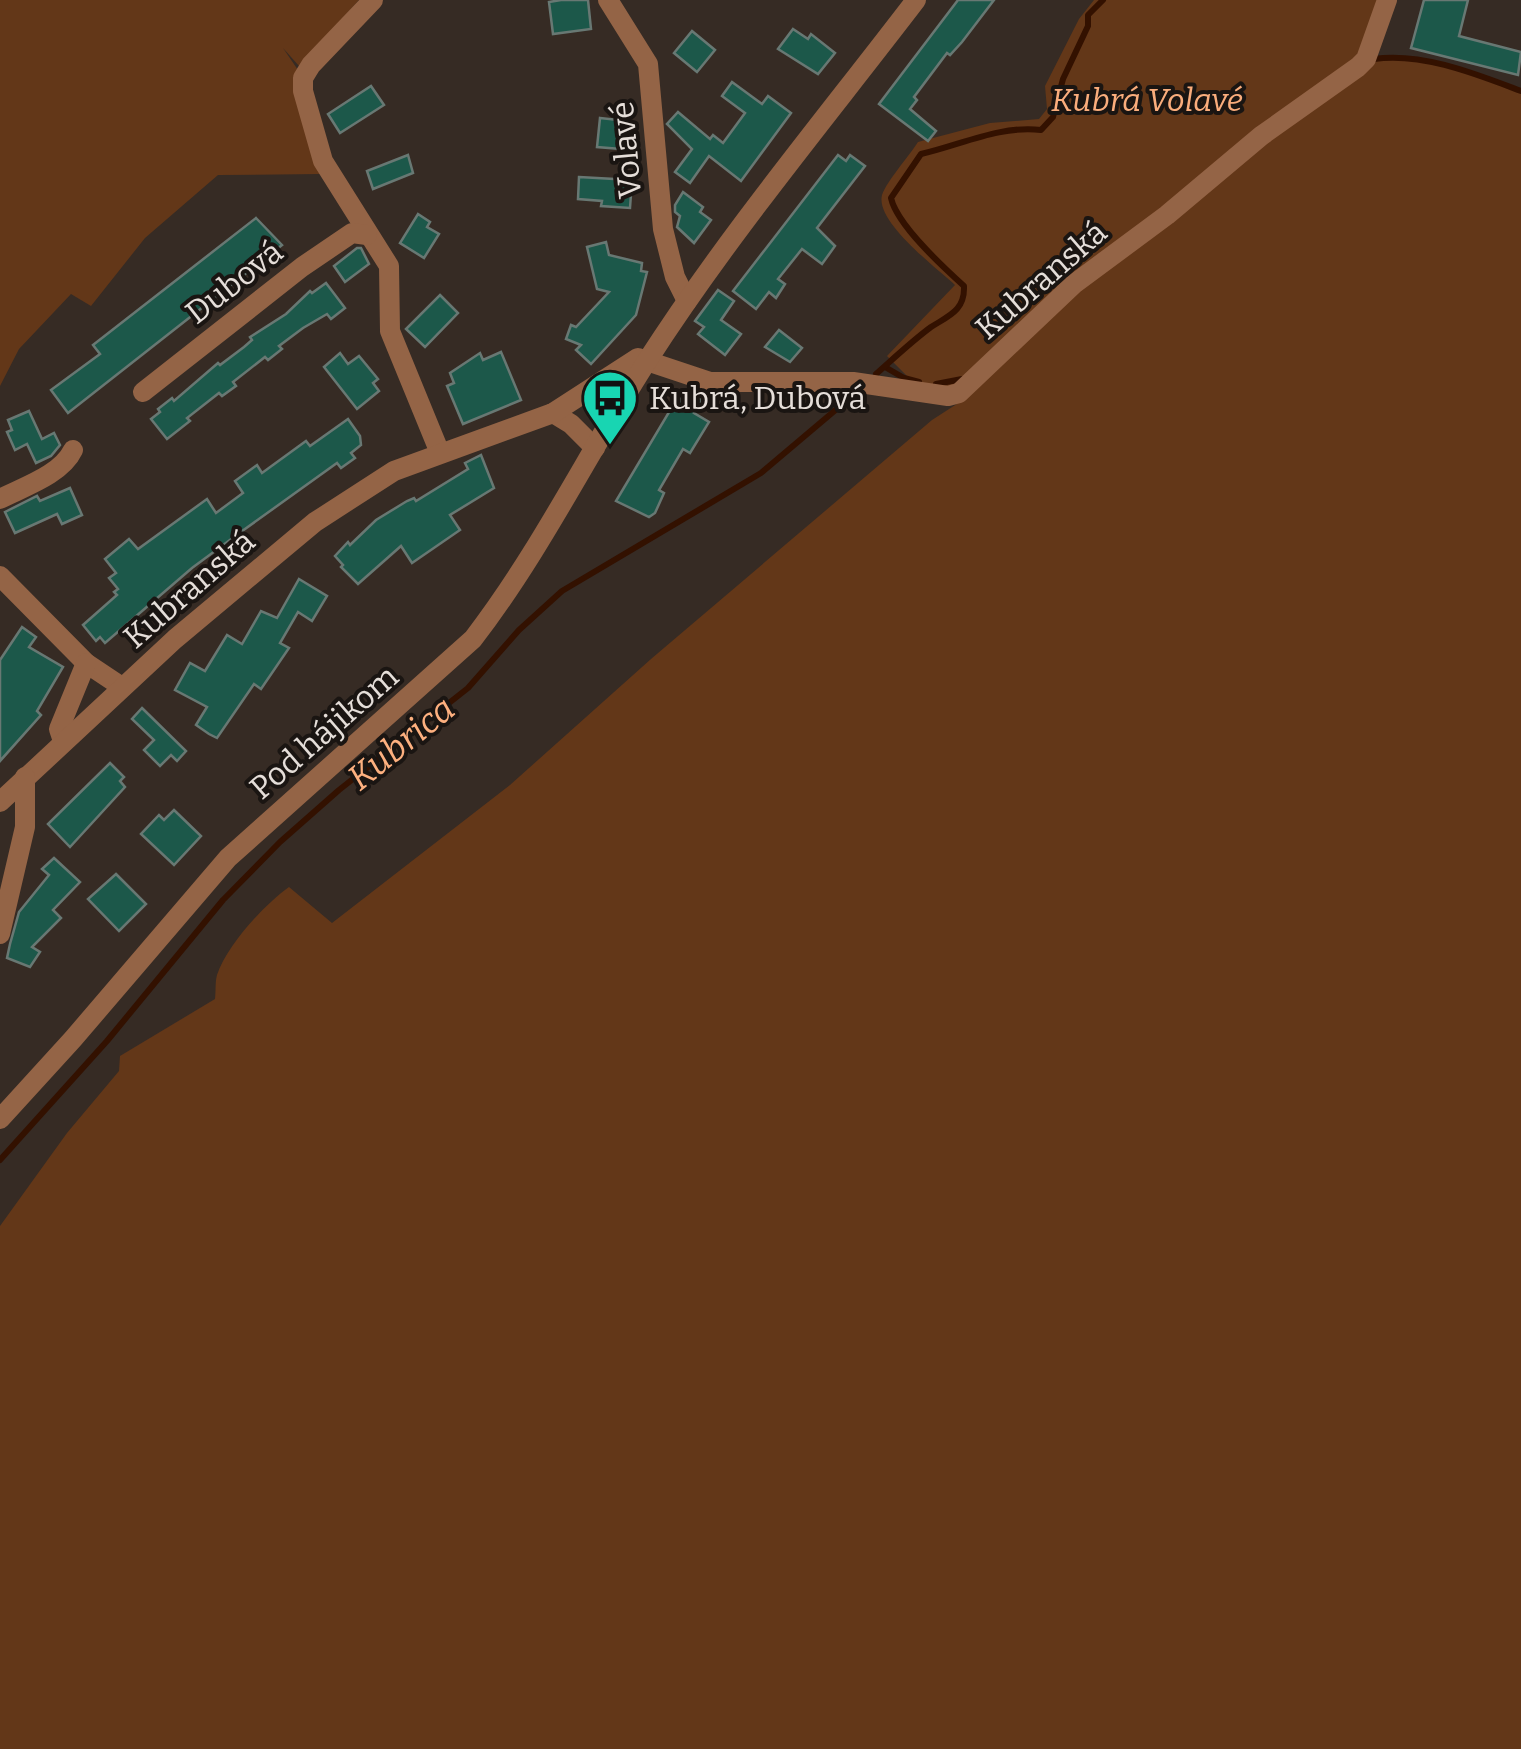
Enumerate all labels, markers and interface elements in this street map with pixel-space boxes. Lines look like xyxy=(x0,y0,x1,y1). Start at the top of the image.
park label: Kubrá Volavé xyxy=(1051,81,1243,119)
street label: Volavé xyxy=(603,100,649,200)
street label: Kubranská xyxy=(968,213,1114,347)
street label: Dubová xyxy=(178,232,290,332)
bus stop icon: Kubrá, Dubová xyxy=(580,368,640,447)
place label: Kubrá, Dubová xyxy=(649,379,866,417)
street label: Kubranská xyxy=(116,522,262,656)
street label: Pod hájikom xyxy=(242,657,406,807)
water label: Kubrica xyxy=(339,687,463,799)

